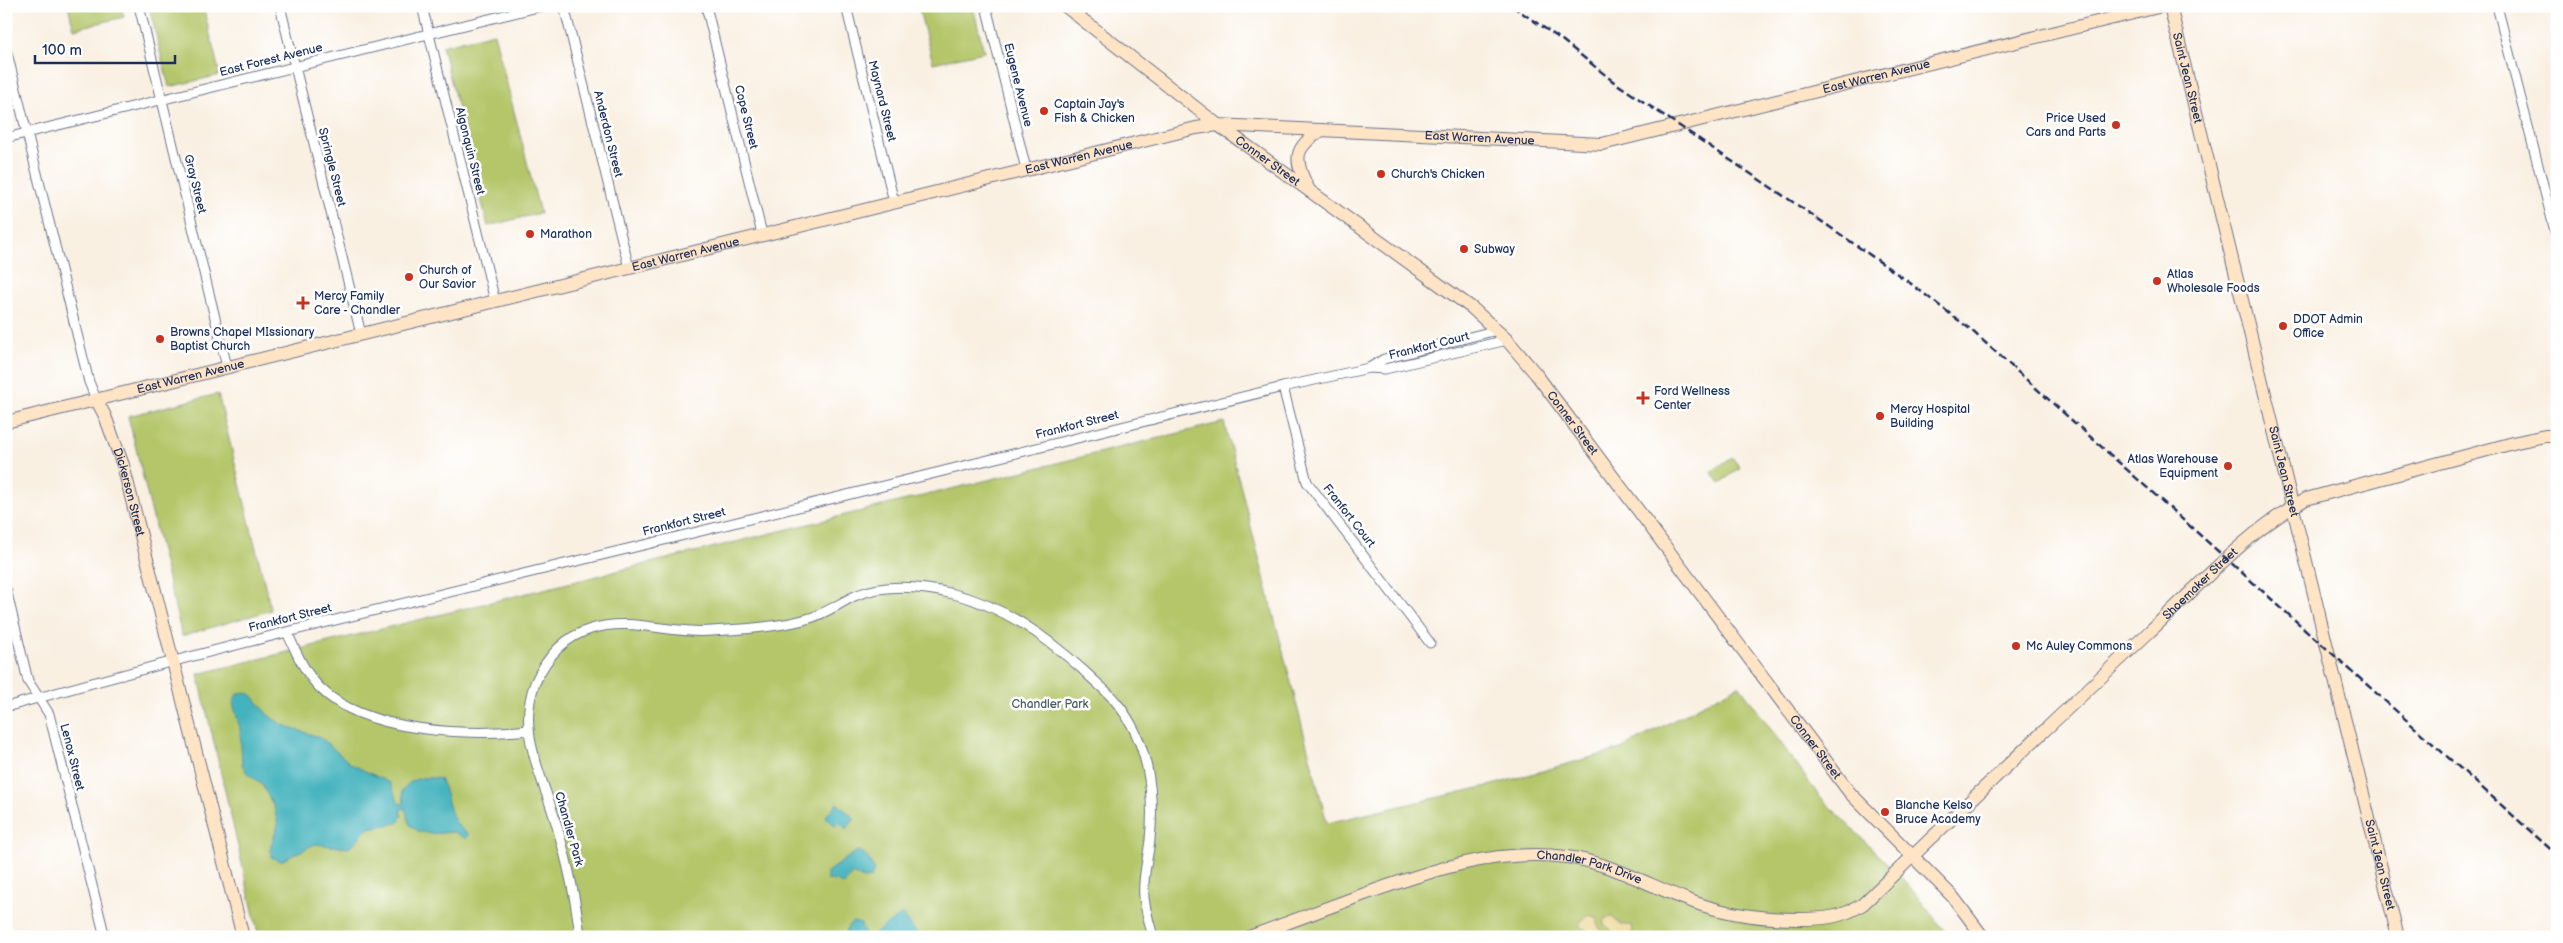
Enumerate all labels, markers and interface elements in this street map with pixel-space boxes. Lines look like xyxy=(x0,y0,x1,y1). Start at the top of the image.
street label: Saint Jean Street xyxy=(2169,31,2206,125)
scale bar xyxy=(35,32,175,64)
street label: East Forest Avenue xyxy=(218,40,324,80)
text: 100 m xyxy=(42,41,82,60)
street label: Eugene Avenue xyxy=(1000,42,1036,128)
street label: East Warren Avenue xyxy=(1821,56,1932,97)
street label: Maynard Street xyxy=(865,59,899,143)
street label: Cope Street xyxy=(731,83,761,151)
street label: Anderdon Street xyxy=(590,89,626,179)
place label: Captain Jay's Fish & Chicken xyxy=(1054,97,1135,126)
marker: Captain Jay's Fish & Chicken xyxy=(1038,105,1050,117)
street label: Algonquin Street xyxy=(452,106,488,197)
place label: Price Used Cars and Parts xyxy=(2026,111,2106,140)
marker: Price Used Cars and Parts xyxy=(2110,119,2122,131)
street label: Springle Street xyxy=(315,126,349,208)
street label: East Warren Avenue xyxy=(1424,128,1535,148)
street label: Conner Street xyxy=(1232,132,1303,189)
street label: East Warren Avenue xyxy=(1023,136,1134,177)
street label: Gray Street xyxy=(180,153,210,215)
place label: Church's Chicken xyxy=(1391,167,1485,182)
marker: Church's Chicken xyxy=(1375,168,1387,180)
place label: Marathon xyxy=(540,227,592,242)
marker: Marathon xyxy=(524,228,536,240)
street label: East Warren Avenue xyxy=(630,234,741,275)
place label: Subway xyxy=(1474,242,1515,257)
marker: Subway xyxy=(1458,243,1470,255)
place label: Church of Our Savior xyxy=(419,263,477,292)
place label: Atlas Wholesale Foods xyxy=(2167,267,2260,296)
marker: Church of Our Savior xyxy=(403,271,415,283)
marker: Atlas Wholesale Foods xyxy=(2151,275,2163,287)
place label: Mercy Family Care - Chandler xyxy=(314,289,401,318)
marker: Mercy Family Care - Chandler xyxy=(296,296,310,310)
place label: DDOT Admin Office xyxy=(2293,312,2363,341)
marker: DDOT Admin Office xyxy=(2277,320,2289,332)
place label: Browns Chapel MIssionary Baptist Church xyxy=(170,325,315,354)
street label: Frankfort Court xyxy=(1387,329,1471,363)
marker: Browns Chapel MIssionary Baptist Church xyxy=(154,333,166,345)
street label: East Warren Avenue xyxy=(135,356,246,397)
place label: Ford Wellness Center xyxy=(1654,384,1730,413)
street label: Conner Street xyxy=(1544,388,1602,458)
marker: Ford Wellness Center xyxy=(1636,391,1650,405)
place label: Mercy Hospital Building xyxy=(1890,402,1970,431)
street label: Frankfort Street xyxy=(1034,407,1120,443)
marker: Mercy Hospital Building xyxy=(1874,410,1886,422)
street label: Saint Jean Street xyxy=(2266,424,2302,518)
street label: Dickerson Street xyxy=(110,446,148,538)
place label: Atlas Warehouse Equipment xyxy=(2128,452,2218,481)
marker: Atlas Warehouse Equipment xyxy=(2222,460,2234,472)
street label: Franfort Court xyxy=(1320,481,1379,551)
street label: Frankfort Street xyxy=(641,504,727,540)
street label: Shoemaker Street xyxy=(2159,544,2241,623)
street label: Frankfort Street xyxy=(247,600,333,636)
place label: Mc Auley Commons xyxy=(2026,639,2132,654)
marker: Mc Auley Commons xyxy=(2010,640,2022,652)
park label: Chandler Park xyxy=(1012,697,1089,712)
street label: Conner Street xyxy=(1787,712,1845,782)
street label: Lenox Street xyxy=(56,722,88,792)
street label: Chandler Park xyxy=(551,790,587,868)
place label: Blanche Kelso Bruce Academy xyxy=(1895,798,1981,827)
marker: Blanche Kelso Bruce Academy xyxy=(1879,806,1891,818)
street label: Saint Jean Street xyxy=(2362,818,2399,912)
street label: Chandler Park Drive xyxy=(1536,847,1644,887)

